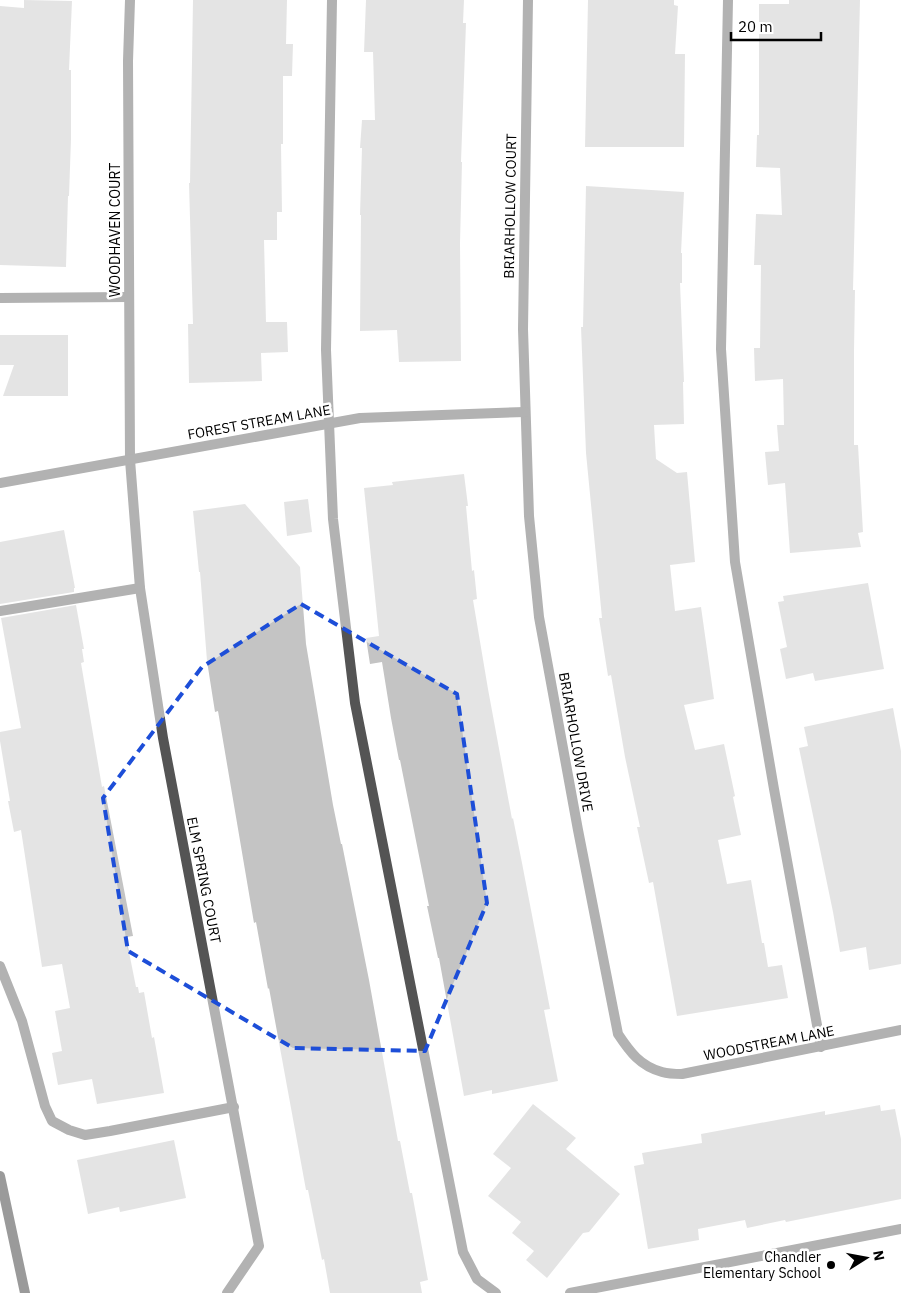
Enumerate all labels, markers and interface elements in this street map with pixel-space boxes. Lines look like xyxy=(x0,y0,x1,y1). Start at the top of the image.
scale bar xyxy=(731,10,821,42)
text: 20 m xyxy=(738,17,773,36)
street label: BRIARHOLLOW COURT xyxy=(500,133,520,279)
street label: WOODHAVEN COURT xyxy=(106,163,124,297)
street label: FOREST STREAM LANE xyxy=(186,401,332,443)
street label: BRIARHOLLOW DRIVE xyxy=(555,671,597,813)
street label: ELM SPRING COURT xyxy=(183,815,225,945)
street label: WOODSTREAM LANE xyxy=(702,1022,836,1064)
north arrow xyxy=(841,1233,891,1283)
place label: Chandler Elementary School xyxy=(703,1248,821,1282)
text: N xyxy=(869,1249,889,1262)
marker: Chandler Elementary School xyxy=(825,1259,837,1271)

